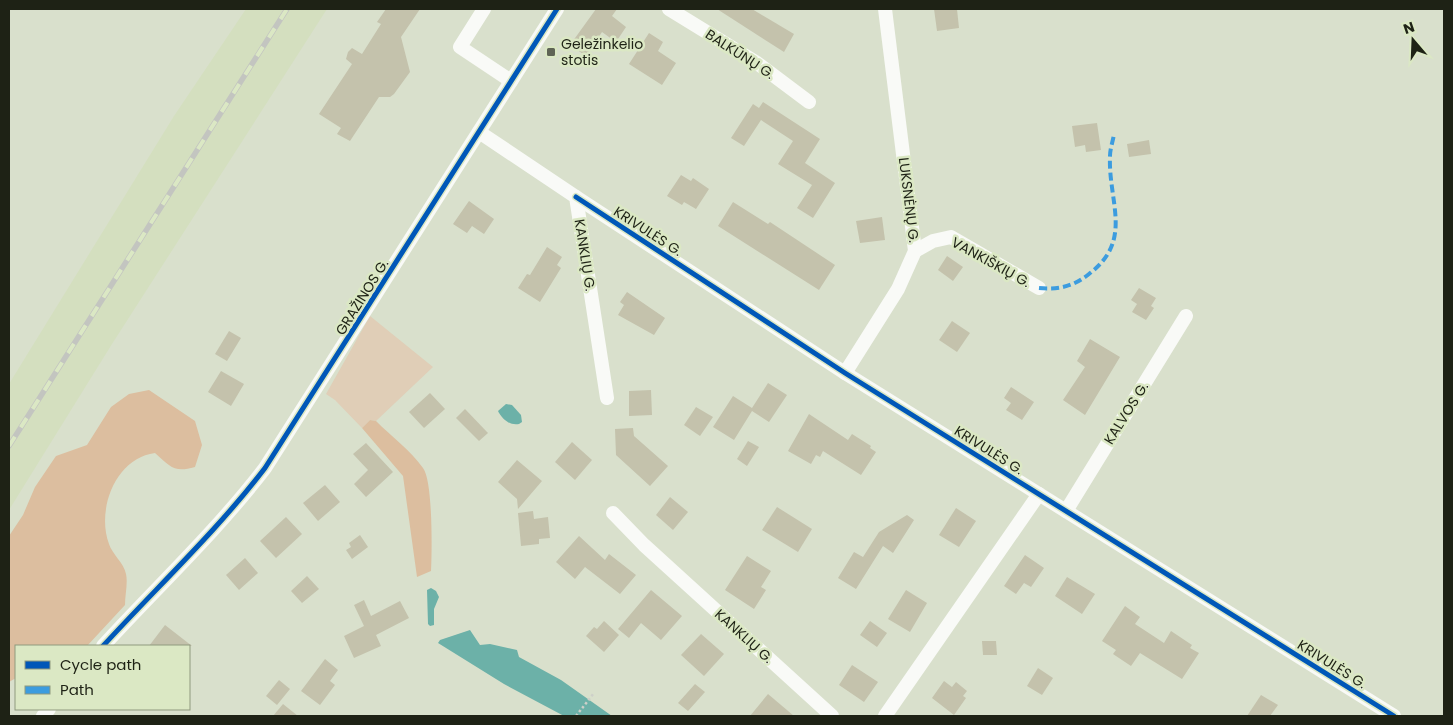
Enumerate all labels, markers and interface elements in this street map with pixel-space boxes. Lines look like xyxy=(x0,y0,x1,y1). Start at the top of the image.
north arrow xyxy=(1388,15,1438,65)
text: N xyxy=(1401,17,1417,39)
street label: BALKŪNŲ G. xyxy=(702,24,779,84)
place label: Geležinkelio stotis xyxy=(561,34,643,70)
marker: Geležinkelio stotis xyxy=(545,46,557,58)
street label: LUKSNĖNŲ G. xyxy=(894,156,924,244)
street label: KRIVULĖS G. xyxy=(610,201,686,261)
street label: KANKLIŲ G. xyxy=(569,218,601,292)
street label: VANKIŠKIŲ G. xyxy=(948,232,1034,292)
street label: GRAŽINOS G. xyxy=(331,255,393,339)
street label: KALVOS G. xyxy=(1099,378,1153,448)
street label: KRIVULĖS G. xyxy=(951,421,1028,479)
street label: KANKLIŲ G. xyxy=(710,604,778,668)
street label: KRIVULĖS G. xyxy=(1294,635,1371,693)
legend xyxy=(15,645,190,710)
text: Cycle path xyxy=(60,654,141,675)
text: Path xyxy=(60,679,94,700)

